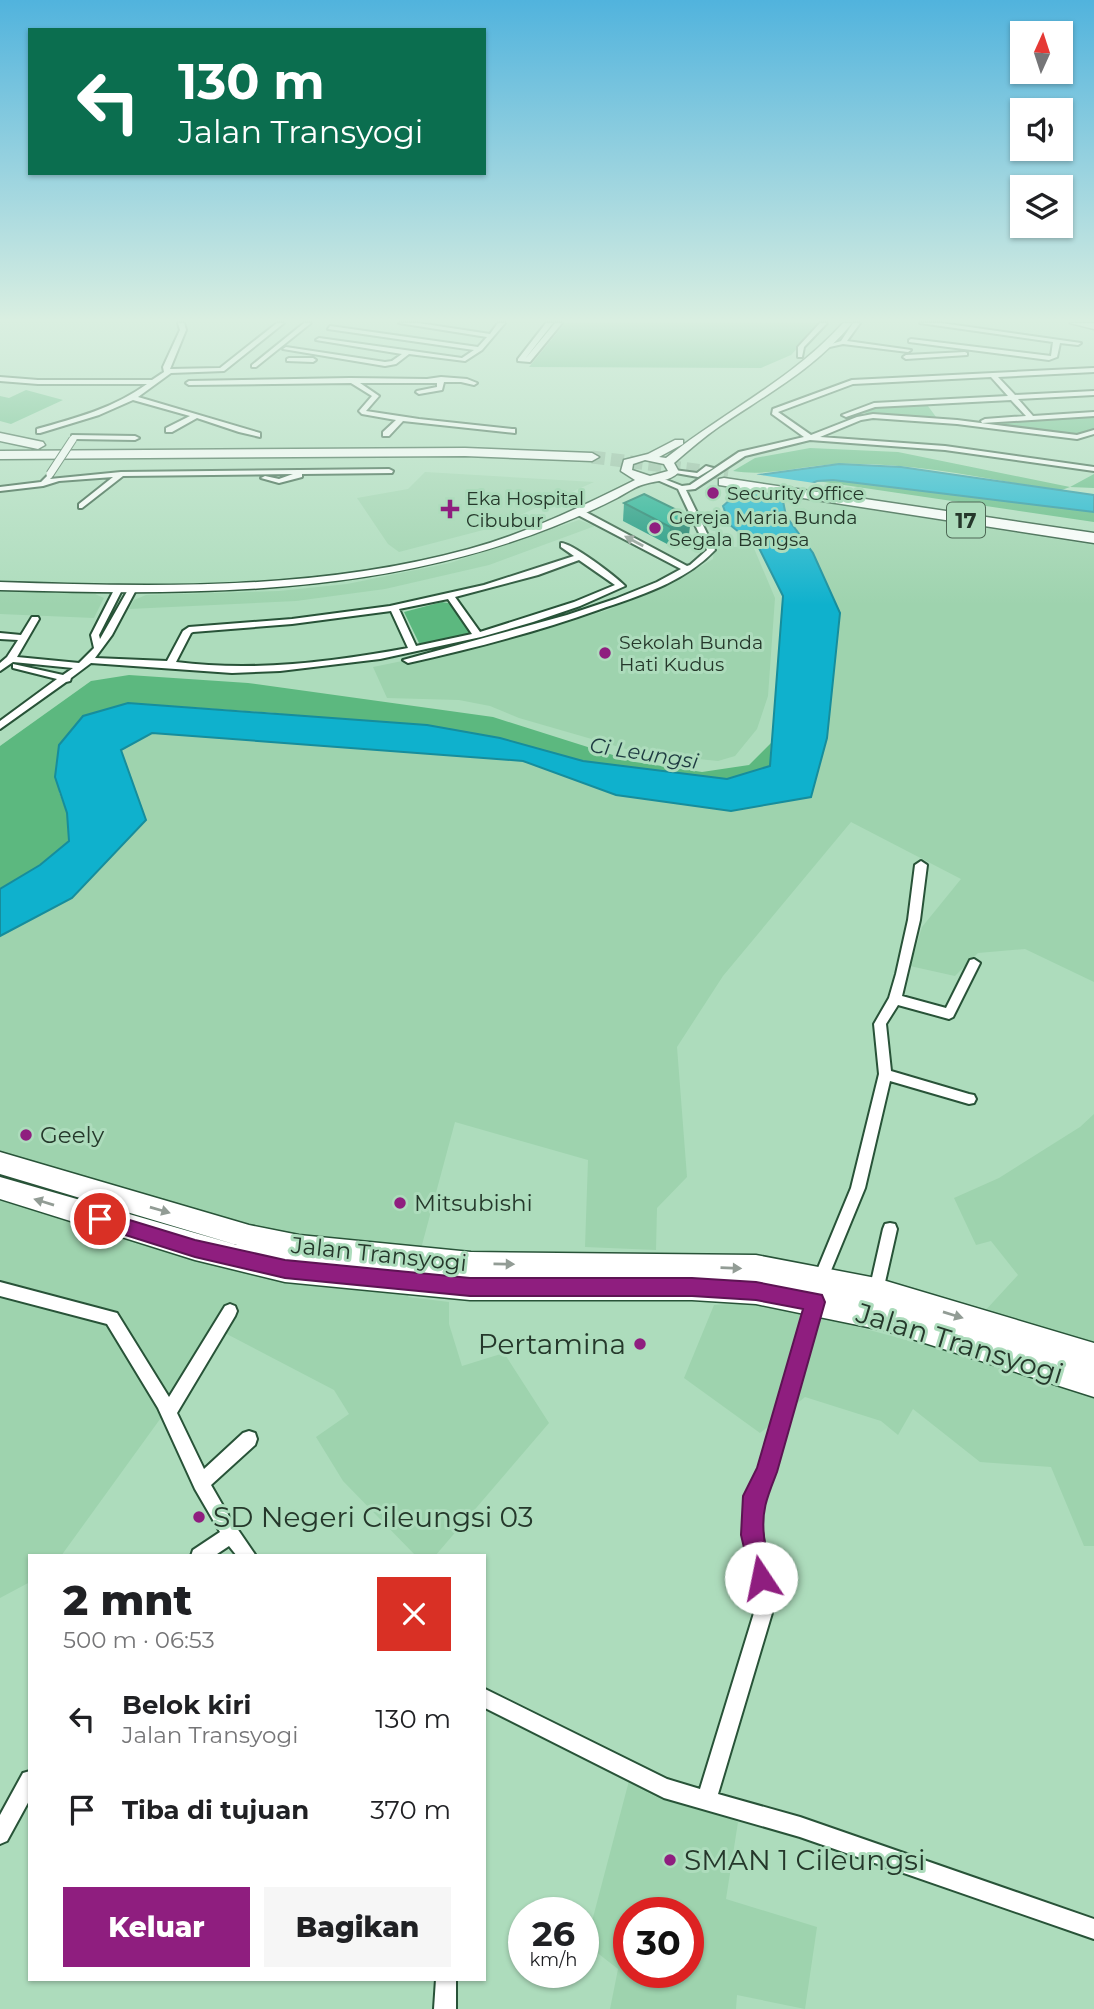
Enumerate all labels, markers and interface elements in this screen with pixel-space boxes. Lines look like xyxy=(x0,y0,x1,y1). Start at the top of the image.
north arrow xyxy=(1010,21,1073,84)
map controls xyxy=(1010,21,1073,238)
text: 130 m xyxy=(178,52,325,111)
icon: left xyxy=(63,56,154,147)
button: sound xyxy=(1010,98,1073,161)
text: Jalan Transyogi xyxy=(178,112,423,151)
button: layers xyxy=(1010,175,1073,238)
place label: Security Office xyxy=(727,482,864,505)
marker: Security Office xyxy=(705,485,721,501)
place label: Eka Hospital Cibubur xyxy=(466,487,584,532)
marker: Eka Hospital Cibubur xyxy=(440,499,460,519)
road number: 17 xyxy=(947,503,985,538)
place label: Gereja Maria Bunda Segala Bangsa xyxy=(669,506,857,551)
marker: Gereja Maria Bunda Segala Bangsa xyxy=(647,520,663,536)
one-way arrow xyxy=(624,535,643,547)
place label: Sekolah Bunda Hati Kudus xyxy=(619,631,763,676)
marker: Sekolah Bunda Hati Kudus xyxy=(597,645,613,661)
water label: Ci Leungsi xyxy=(588,732,700,774)
place label: Geely xyxy=(40,1121,105,1149)
marker: Geely xyxy=(18,1127,34,1143)
pin xyxy=(70,1189,130,1249)
place label: Mitsubishi xyxy=(414,1189,533,1217)
marker: Mitsubishi xyxy=(392,1195,408,1211)
one-way arrow xyxy=(33,1197,54,1207)
icon: arrive xyxy=(81,1200,119,1238)
one-way arrow xyxy=(149,1206,170,1216)
street label: Jalan Transyogi xyxy=(289,1231,468,1277)
one-way arrow xyxy=(493,1259,515,1270)
one-way arrow xyxy=(720,1262,742,1273)
street label: Jalan Transyogi xyxy=(851,1295,1068,1391)
one-way arrow xyxy=(943,1310,964,1320)
place label: Pertamina xyxy=(478,1327,626,1361)
marker: Pertamina xyxy=(632,1336,648,1352)
place label: SD Negeri Cileungsi 03 xyxy=(213,1500,534,1534)
marker: SD Negeri Cileungsi 03 xyxy=(191,1509,207,1525)
position arrow xyxy=(724,1541,798,1615)
text: 2 mnt xyxy=(63,1574,192,1626)
button: close xyxy=(377,1577,451,1651)
text: 500 m · 06:53 xyxy=(63,1626,215,1654)
text: Belok kiri xyxy=(122,1689,251,1721)
icon: left xyxy=(63,1700,101,1738)
text: 130 m xyxy=(375,1703,451,1735)
text: Jalan Transyogi xyxy=(122,1721,298,1749)
icon: arrive xyxy=(63,1791,101,1829)
text: Tiba di tujuan xyxy=(122,1794,309,1826)
text: 370 m xyxy=(370,1794,451,1826)
place label: SMAN 1 Cileungsi xyxy=(684,1843,926,1877)
marker: SMAN 1 Cileungsi xyxy=(662,1852,678,1868)
button: Keluar xyxy=(63,1887,250,1967)
button: Bagikan xyxy=(264,1887,451,1967)
speed limit sign: 30 xyxy=(613,1897,704,1988)
text: 26 xyxy=(532,1912,575,1955)
text: km/h xyxy=(529,1949,578,1971)

